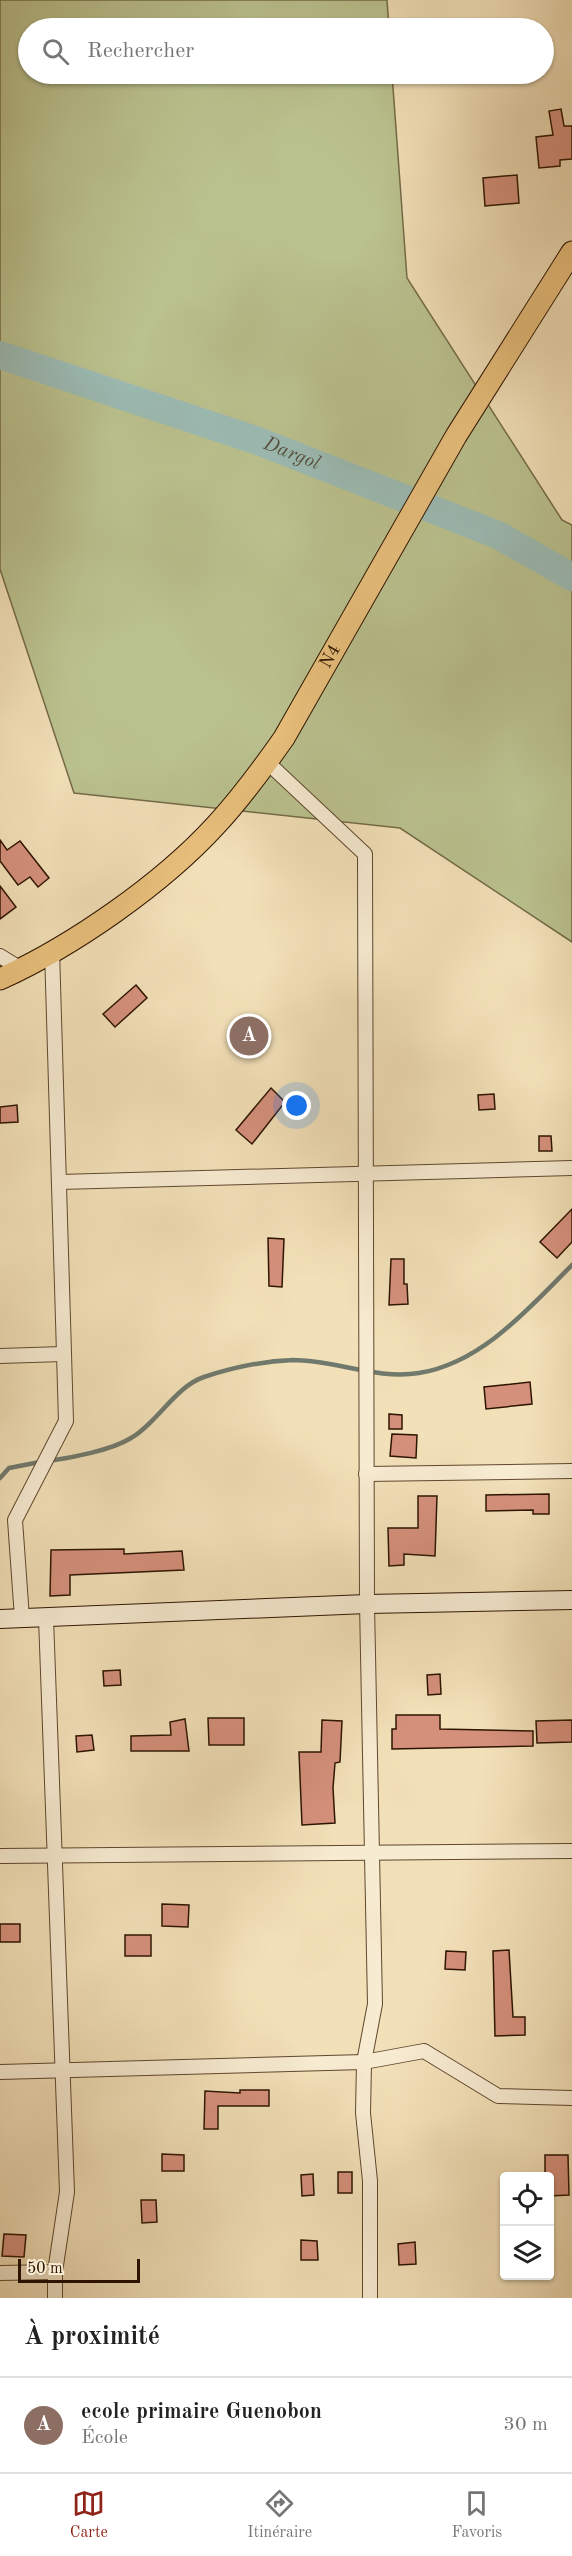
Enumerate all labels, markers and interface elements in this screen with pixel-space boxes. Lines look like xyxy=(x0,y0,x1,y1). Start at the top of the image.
search box xyxy=(18,18,554,84)
icon: search xyxy=(39,35,72,68)
text: Rechercher xyxy=(87,40,194,62)
water label: Dargol xyxy=(260,434,323,474)
street label: N4 xyxy=(317,642,344,672)
pin: A xyxy=(230,1014,268,1058)
your location xyxy=(282,1091,311,1120)
map controls xyxy=(500,2172,554,2280)
button: locate xyxy=(500,2172,554,2226)
button: layers xyxy=(500,2226,554,2280)
scale bar xyxy=(18,2256,140,2284)
text: 50 m xyxy=(27,2261,63,2277)
text: À proximité xyxy=(24,2324,160,2350)
text: ecole primaire Guenobon xyxy=(81,2401,322,2423)
text: A xyxy=(36,2415,51,2435)
text: 30 m xyxy=(503,2415,548,2435)
text: École xyxy=(81,2428,128,2448)
tab: Carte xyxy=(70,2487,108,2543)
tab: Itinéraire xyxy=(247,2487,312,2543)
tab: Favoris xyxy=(452,2487,502,2543)

